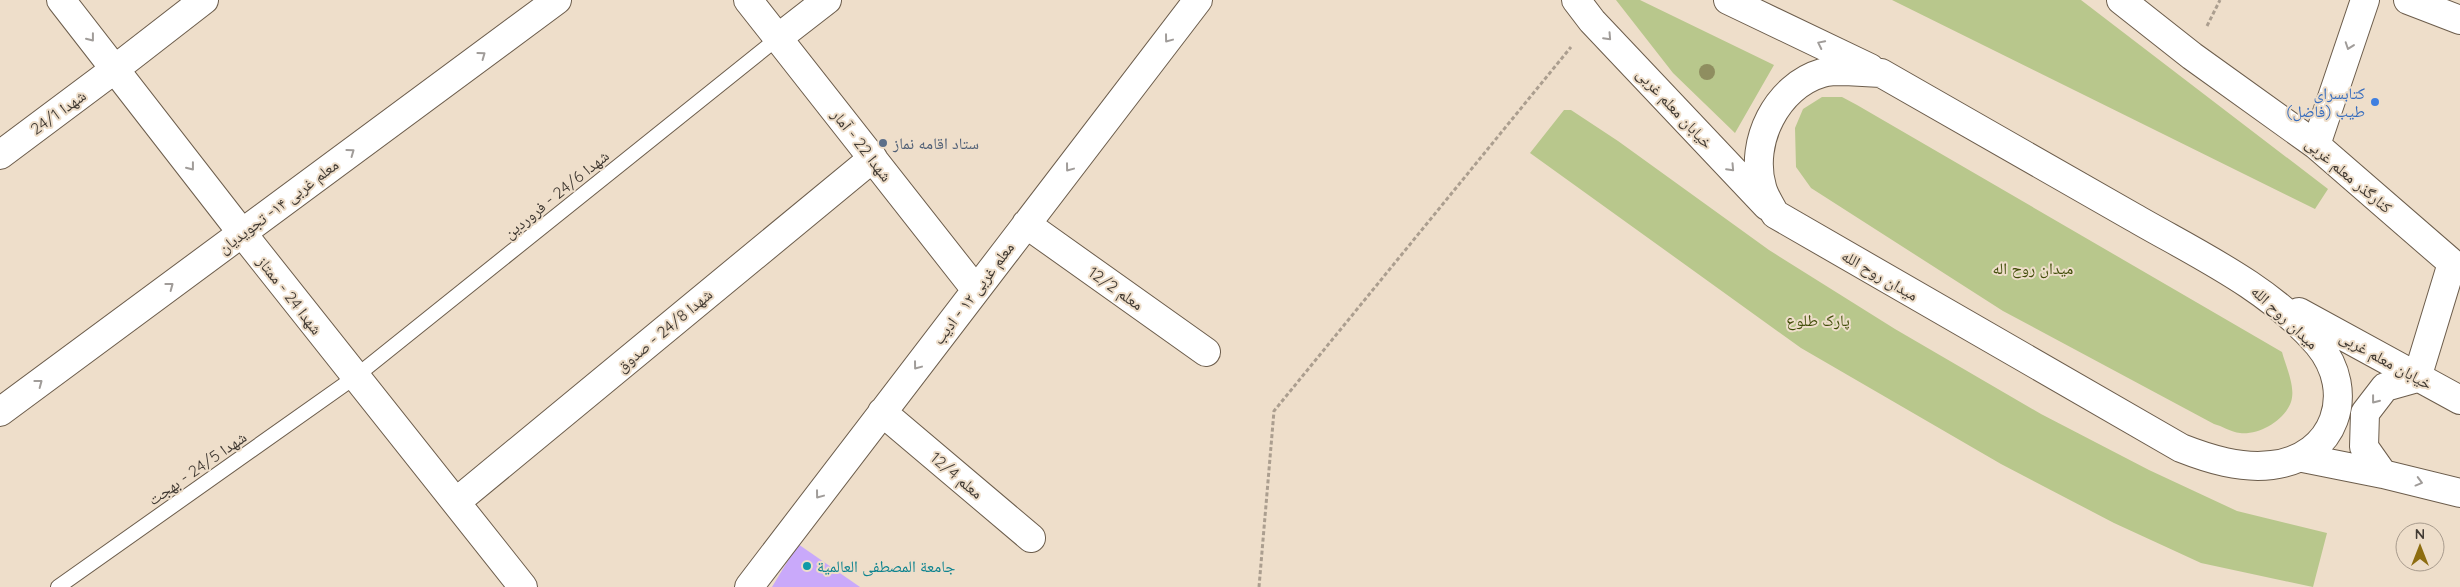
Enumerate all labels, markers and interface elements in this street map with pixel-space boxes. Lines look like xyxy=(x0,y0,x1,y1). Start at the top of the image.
one-way arrow xyxy=(1602,32,1611,41)
one-way arrow xyxy=(86,33,95,42)
one-way arrow xyxy=(1165,33,1174,43)
one-way arrow xyxy=(1817,40,1826,51)
one-way arrow xyxy=(2345,42,2355,50)
one-way arrow xyxy=(476,52,486,61)
street label: خیابان معلم غربی xyxy=(1632,64,1717,153)
place label: کتابسرای طیب (فاضل) xyxy=(2286,83,2365,122)
street label: شهدا 24/1 xyxy=(26,85,90,139)
marker: کتابسرای طیب (فاضل) xyxy=(2369,96,2381,108)
street label: شهدا 22 - آمار xyxy=(827,104,896,185)
place label: ستاد اقامه نماز xyxy=(892,133,979,153)
street label: کنارگذر معلم غربی xyxy=(2301,133,2397,218)
marker: ستاد اقامه نماز xyxy=(877,137,889,149)
street label: شهدا 24/6 - فروردین xyxy=(499,145,613,243)
one-way arrow xyxy=(345,149,355,158)
street label: معلم غربی ۱۴- تجویدیان xyxy=(214,154,343,259)
one-way arrow xyxy=(185,161,193,170)
one-way arrow xyxy=(1067,162,1075,171)
one-way arrow xyxy=(1725,162,1734,171)
street label: معلم غربی ۱۲ - ادیب xyxy=(928,238,1019,349)
street label: میدان روح الله xyxy=(1838,245,1922,306)
street label: شهدا 24 - ممتاز xyxy=(252,251,327,338)
park label: میدان روح اله xyxy=(1993,258,2073,279)
street label: معلم 12/2 xyxy=(1084,262,1147,315)
street label: میدان روح الله xyxy=(2247,281,2323,354)
one-way arrow xyxy=(164,283,174,292)
street label: شهدا 24/8 - صدوق xyxy=(612,284,717,377)
park label: پارک طلوع xyxy=(1786,310,1850,331)
street label: خیابان معلم غربی xyxy=(2336,326,2436,395)
one-way arrow xyxy=(915,360,923,369)
one-way arrow xyxy=(33,380,43,389)
one-way arrow xyxy=(2373,394,2381,403)
street label: شهدا 24/5 - بهجت xyxy=(144,427,250,509)
street label: معلم 12/4 xyxy=(926,447,987,503)
one-way arrow xyxy=(2414,477,2422,487)
one-way arrow xyxy=(815,490,824,499)
north arrow xyxy=(2395,522,2445,572)
text: N xyxy=(2415,525,2425,543)
place label: جامعة المصطفی العالمیة xyxy=(817,556,955,577)
marker: جامعة المصطفی العالمیة xyxy=(801,560,813,572)

